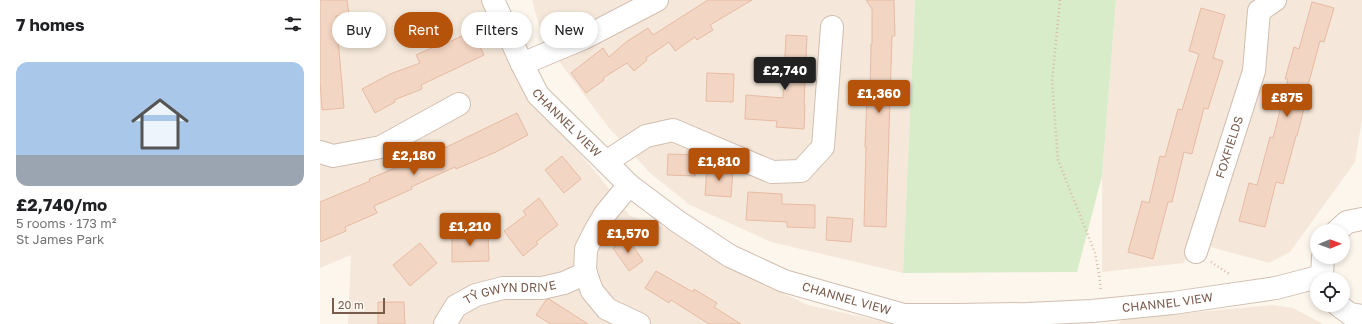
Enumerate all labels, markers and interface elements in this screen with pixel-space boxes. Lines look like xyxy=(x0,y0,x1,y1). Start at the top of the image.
chip: Buy xyxy=(332,12,386,48)
chip: Rent xyxy=(394,12,453,48)
chip: Filters xyxy=(461,12,532,48)
chip: New xyxy=(540,12,598,48)
icon: filters xyxy=(282,13,304,35)
text: 7 homes xyxy=(16,14,84,35)
pin: £2,740 xyxy=(752,57,818,91)
text: £2,740 xyxy=(763,62,807,78)
pin: £1,360 xyxy=(846,80,912,114)
pin: £875 xyxy=(1263,84,1311,118)
text: £1,360 xyxy=(857,85,901,101)
street label: CHANNEL VIEW xyxy=(529,86,605,160)
icon: home xyxy=(124,88,196,160)
text: £875 xyxy=(1271,89,1303,105)
street label: FOXFIELDS xyxy=(1212,114,1246,180)
pin: £2,180 xyxy=(381,142,447,176)
text: £2,180 xyxy=(392,147,436,163)
pin: £1,810 xyxy=(686,148,752,182)
text: £1,810 xyxy=(698,153,740,169)
text: £2,740/mo xyxy=(16,194,107,215)
pin: £1,210 xyxy=(437,213,503,247)
text: 5 rooms · 173 m² xyxy=(16,215,116,231)
text: £1,210 xyxy=(449,218,491,234)
pin: £1,570 xyxy=(595,220,661,254)
north arrow xyxy=(1310,224,1350,264)
map controls xyxy=(1310,224,1350,312)
text: £1,570 xyxy=(607,225,649,241)
text: St James Park xyxy=(16,231,104,247)
button: locate xyxy=(1310,272,1350,312)
street label: TŶ GWYN DRIVE xyxy=(461,277,557,307)
street label: CHANNEL VIEW xyxy=(800,279,893,318)
street label: CHANNEL VIEW xyxy=(1121,289,1214,315)
scale bar xyxy=(332,296,385,315)
text: 20 m xyxy=(338,298,364,311)

